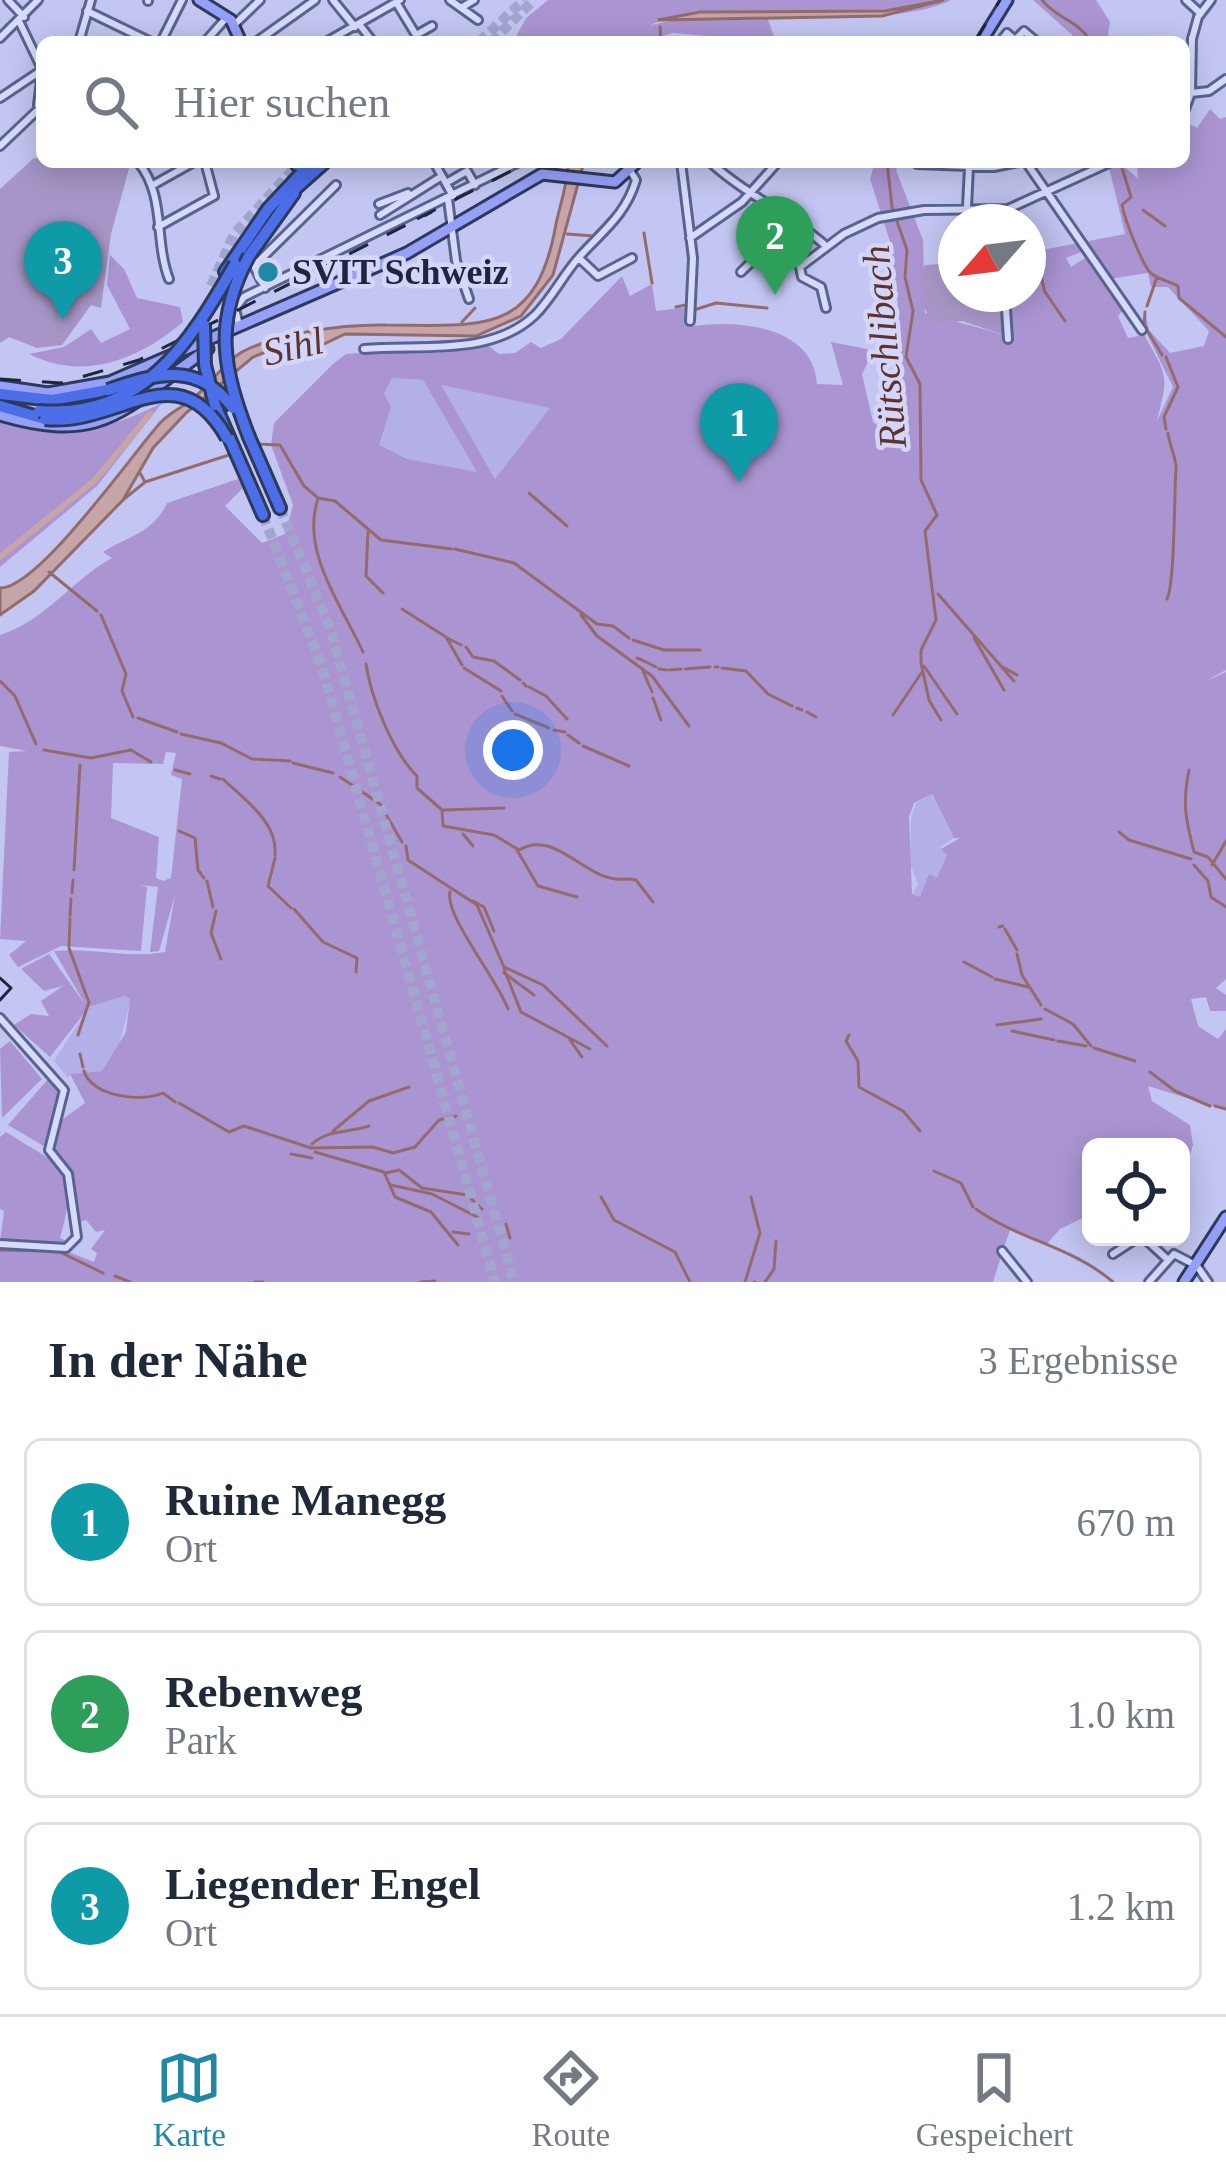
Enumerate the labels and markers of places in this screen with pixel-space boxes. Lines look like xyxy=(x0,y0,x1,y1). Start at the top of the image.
pin: 2 xyxy=(736,196,814,295)
pin: 3 xyxy=(24,221,102,320)
place label: SVIT Schweiz xyxy=(292,252,508,292)
marker: SVIT Schweiz xyxy=(255,259,281,285)
pin: 1 xyxy=(700,383,778,482)

